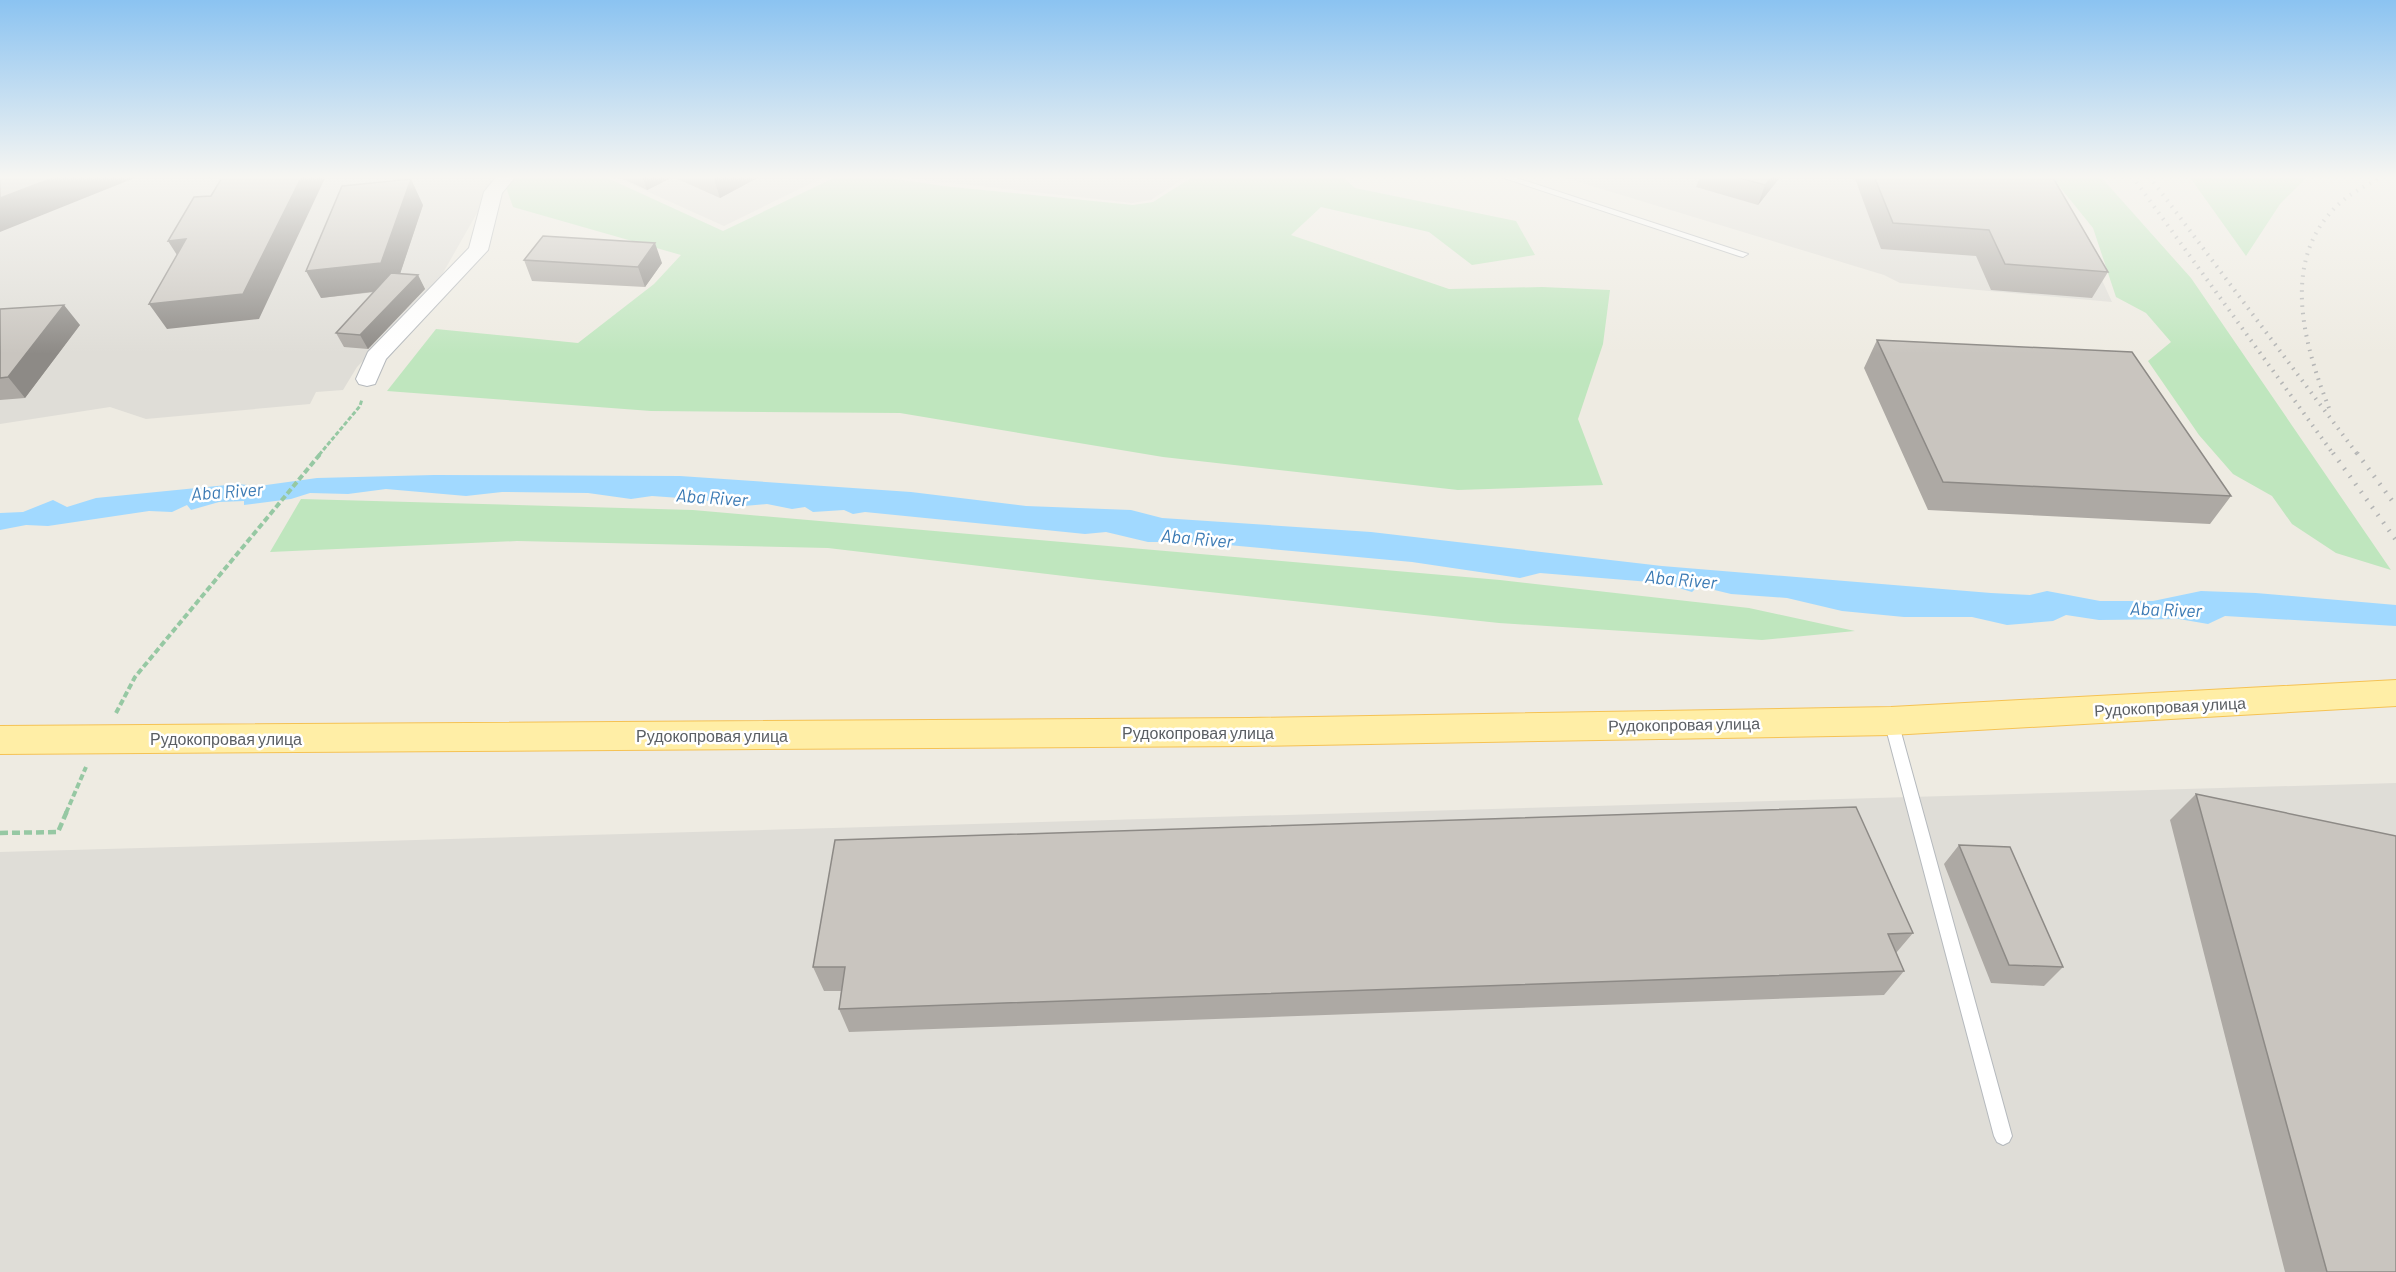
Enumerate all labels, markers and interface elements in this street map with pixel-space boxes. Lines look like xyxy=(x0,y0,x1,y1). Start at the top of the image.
water label: Aba River xyxy=(190,477,264,504)
water label: Aba River xyxy=(675,484,749,511)
water label: Aba River xyxy=(1160,524,1234,552)
water label: Aba River xyxy=(1644,565,1718,593)
water label: Aba River xyxy=(2130,597,2203,621)
street label: Рудокопровая улица xyxy=(2094,693,2246,719)
street label: Рудокопровая улица xyxy=(1608,713,1760,735)
street label: Рудокопровая улица xyxy=(1122,723,1274,742)
street label: Рудокопровая улица xyxy=(636,726,788,745)
street label: Рудокопровая улица xyxy=(150,729,302,748)

